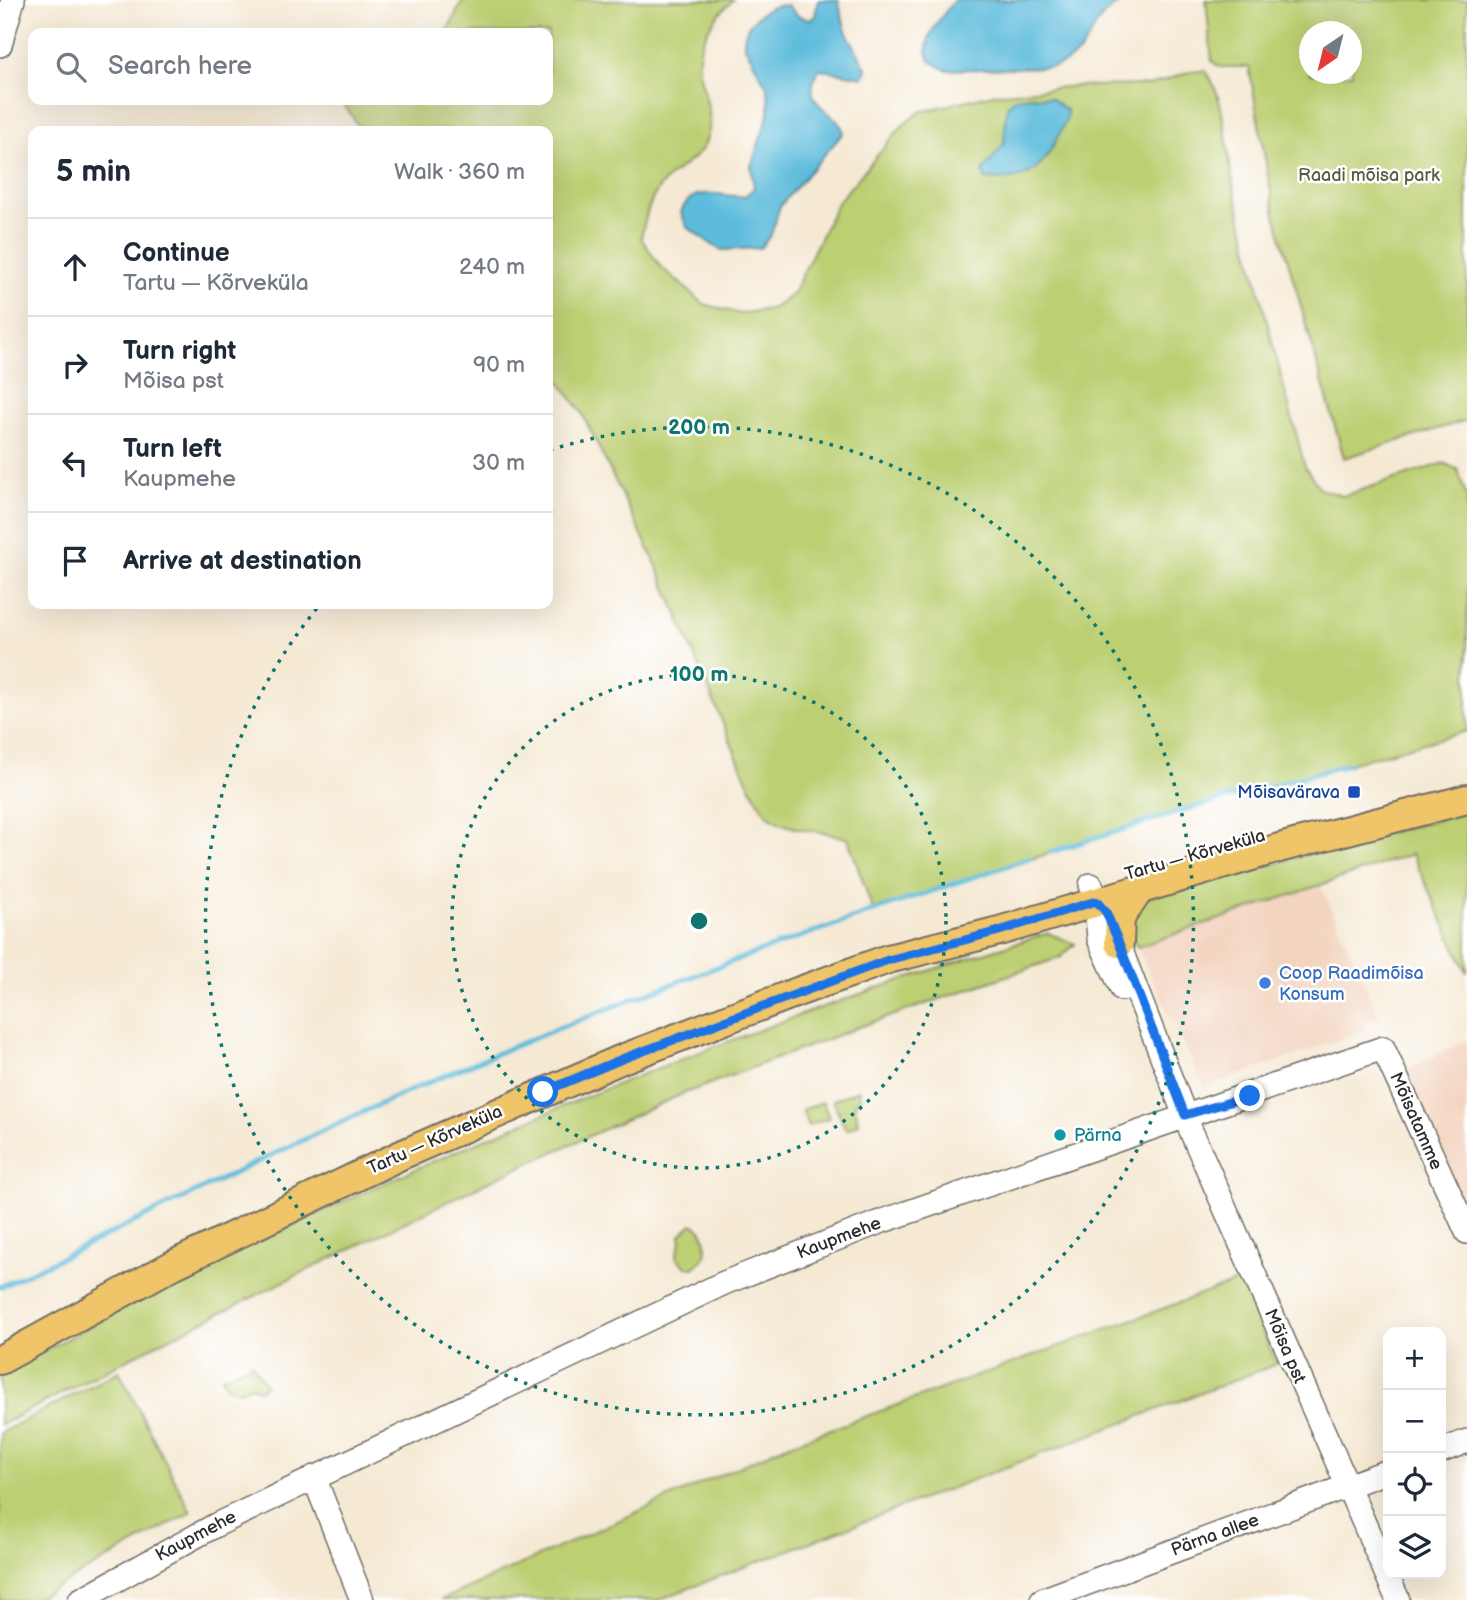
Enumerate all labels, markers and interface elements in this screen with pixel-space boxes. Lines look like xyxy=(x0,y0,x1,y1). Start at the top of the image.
north arrow xyxy=(1299,21,1362,84)
search box xyxy=(28,28,553,105)
icon: search xyxy=(52,48,90,86)
text: Search here xyxy=(108,51,252,82)
text: 5 min xyxy=(56,154,131,190)
text: Walk · 360 m xyxy=(394,158,525,186)
park label: Raadi mõisa park xyxy=(1298,165,1440,186)
text: Continue xyxy=(123,238,230,269)
icon: ahead xyxy=(56,248,94,286)
text: 240 m xyxy=(459,253,525,281)
text: Tartu — Kõrveküla xyxy=(123,269,309,297)
text: Turn right xyxy=(123,336,236,367)
icon: right xyxy=(56,346,94,384)
text: 90 m xyxy=(473,351,525,379)
text: Mõisa pst xyxy=(123,367,224,395)
text: 200 m xyxy=(668,415,730,440)
text: Turn left xyxy=(123,434,222,465)
icon: left xyxy=(56,444,94,482)
text: 30 m xyxy=(472,449,525,477)
text: Kaupmehe xyxy=(123,465,236,493)
icon: arrive xyxy=(56,542,94,580)
text: Arrive at destination xyxy=(123,546,362,577)
text: 100 m xyxy=(670,662,728,687)
place label: Mõisavärava xyxy=(1237,782,1340,803)
marker: Mõisavärava xyxy=(1346,784,1362,800)
street label: Tartu — Kõrveküla xyxy=(1122,825,1268,885)
centre of rings xyxy=(687,909,711,933)
place label: Coop Raadimõisa Konsum xyxy=(1279,963,1424,1005)
marker: Coop Raadimõisa Konsum xyxy=(1257,975,1273,991)
street label: Mõisatamme xyxy=(1385,1069,1447,1173)
route start xyxy=(527,1076,558,1107)
route end xyxy=(1234,1080,1265,1111)
street label: Tartu — Kõrveküla xyxy=(364,1101,506,1179)
place label: Pärna xyxy=(1074,1125,1122,1146)
marker: Pärna xyxy=(1052,1127,1068,1143)
street label: Kaupmehe xyxy=(794,1212,884,1264)
street label: Mõisa pst xyxy=(1260,1306,1310,1387)
map controls xyxy=(1383,1327,1446,1579)
button: + xyxy=(1383,1327,1446,1390)
button: − xyxy=(1383,1390,1446,1453)
button: locate xyxy=(1383,1453,1446,1516)
street label: Kaupmehe xyxy=(152,1506,240,1566)
street label: Pärna allee xyxy=(1168,1509,1262,1561)
button: layers xyxy=(1383,1516,1446,1579)

